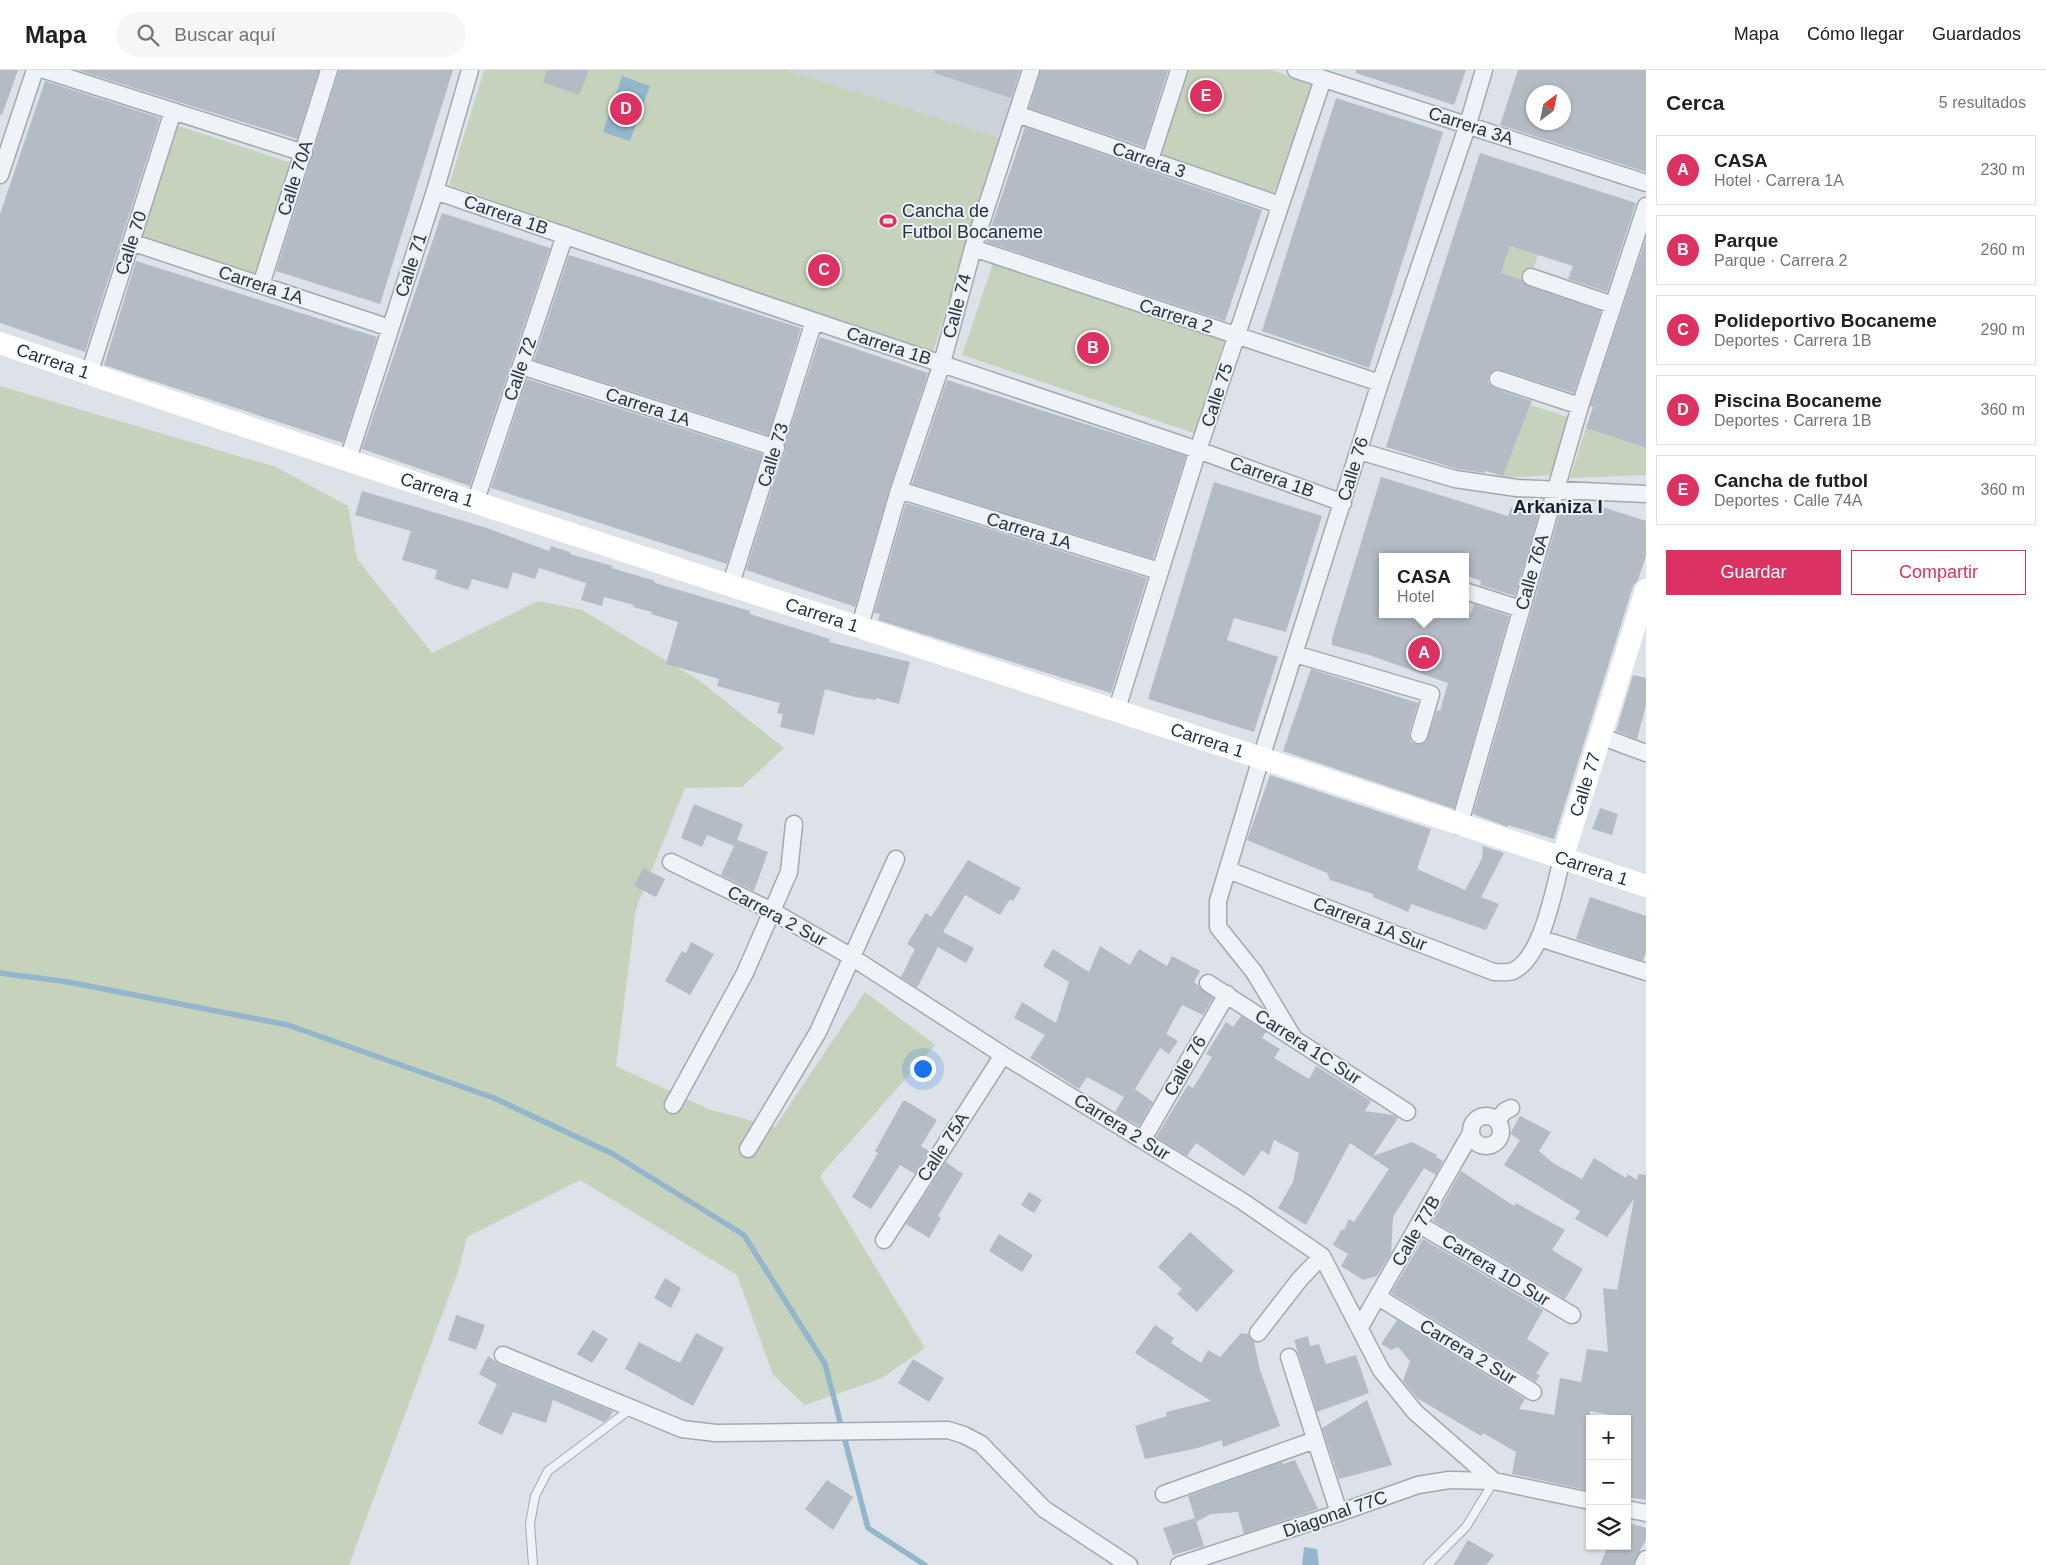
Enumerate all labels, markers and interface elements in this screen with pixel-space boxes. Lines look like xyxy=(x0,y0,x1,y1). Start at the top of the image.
search box xyxy=(116,12,466,57)
text: Mapa xyxy=(25,21,86,48)
icon: search xyxy=(134,21,162,49)
text: Buscar aquí xyxy=(174,24,276,45)
text: Mapa xyxy=(1734,24,1779,44)
text: Cómo llegar xyxy=(1807,24,1904,44)
text: Guardados xyxy=(1932,24,2021,44)
pin: E xyxy=(1190,77,1222,115)
north arrow xyxy=(1526,85,1571,130)
pin: D xyxy=(610,90,642,128)
text: Cerca xyxy=(1666,91,1724,114)
text: 5 resultados xyxy=(1939,94,2026,111)
street label: Carrera 3A xyxy=(1426,103,1516,149)
street label: Calle 70A xyxy=(273,138,317,218)
street label: Carrera 3 xyxy=(1110,138,1188,182)
text: CASA xyxy=(1714,150,1768,171)
text: A xyxy=(1677,161,1689,178)
text: 230 m xyxy=(1981,161,2025,178)
text: Hotel · Carrera 1A xyxy=(1714,172,1844,189)
street label: Carrera 1B xyxy=(461,191,551,239)
place label: Cancha de Futbol Bocaneme xyxy=(902,201,1043,242)
street label: Calle 70 xyxy=(111,209,151,277)
sports icon: Cancha de Futbol Bocaneme xyxy=(878,211,898,231)
text: Parque xyxy=(1714,230,1778,251)
street label: Calle 71 xyxy=(391,231,431,299)
text: B xyxy=(1677,241,1689,258)
text: 260 m xyxy=(1981,241,2025,258)
pin: C xyxy=(808,251,840,289)
text: Parque · Carrera 2 xyxy=(1714,252,1847,269)
street label: Carrera 1A xyxy=(216,262,306,308)
street label: Calle 74 xyxy=(939,272,975,340)
street label: Carrera 2 xyxy=(1137,295,1215,337)
text: Polideportivo Bocaneme xyxy=(1714,310,1937,331)
text: C xyxy=(1677,321,1689,338)
text: 290 m xyxy=(1981,321,2025,338)
street label: Carrera 1B xyxy=(844,323,934,369)
pin: B xyxy=(1077,329,1109,367)
text: Deportes · Carrera 1B xyxy=(1714,332,1871,349)
street label: Calle 72 xyxy=(500,335,540,403)
street label: Carrera 1 xyxy=(14,339,92,383)
street label: Calle 75 xyxy=(1197,361,1237,429)
street label: Carrera 1A xyxy=(603,384,693,430)
text: Piscina Bocaneme xyxy=(1714,390,1882,411)
text: D xyxy=(1677,401,1689,418)
text: 360 m xyxy=(1981,401,2025,418)
text: Deportes · Carrera 1B xyxy=(1714,412,1871,429)
street label: Calle 73 xyxy=(754,420,792,490)
street label: Calle 76 xyxy=(1334,434,1372,504)
street label: Carrera 1B xyxy=(1227,453,1317,501)
street label: Carrera 1 xyxy=(398,468,476,511)
text: Cancha de futbol xyxy=(1714,470,1868,491)
text: E xyxy=(1678,481,1688,498)
text: 360 m xyxy=(1981,481,2025,498)
text: Deportes · Calle 74A xyxy=(1714,492,1863,509)
district label: Arkaniza I xyxy=(1513,496,1603,517)
street label: Carrera 1A xyxy=(984,509,1074,553)
street label: Calle 76A xyxy=(1512,532,1552,612)
button: Guardar xyxy=(1666,550,1841,595)
button: Compartir xyxy=(1851,550,2026,595)
popup xyxy=(1379,553,1469,618)
text: CASA xyxy=(1397,566,1451,587)
text: Hotel xyxy=(1397,588,1434,605)
street label: Carrera 1 xyxy=(783,594,861,636)
pin: A xyxy=(1408,634,1440,672)
street label: Carrera 1 xyxy=(1168,719,1247,762)
street label: Calle 77 xyxy=(1566,750,1605,819)
street label: Carrera 1 xyxy=(1552,847,1631,890)
street label: Carrera 2 Sur xyxy=(724,882,830,950)
street label: Carrera 1A Sur xyxy=(1310,893,1430,955)
street label: Carrera 1C Sur xyxy=(1251,1005,1365,1089)
street label: Calle 76 xyxy=(1160,1032,1210,1100)
your location xyxy=(910,1056,936,1082)
street label: Carrera 2 Sur xyxy=(1070,1090,1174,1164)
street label: Calle 75A xyxy=(913,1109,973,1185)
street label: Calle 77B xyxy=(1388,1192,1444,1270)
street label: Carrera 1D Sur xyxy=(1439,1230,1553,1310)
street label: Carrera 2 Sur xyxy=(1416,1315,1520,1389)
map controls xyxy=(1586,1415,1631,1550)
button: + xyxy=(1586,1415,1631,1460)
button: − xyxy=(1586,1460,1631,1505)
street label: Diagonal 77C xyxy=(1280,1487,1390,1541)
button: layers xyxy=(1586,1505,1631,1550)

